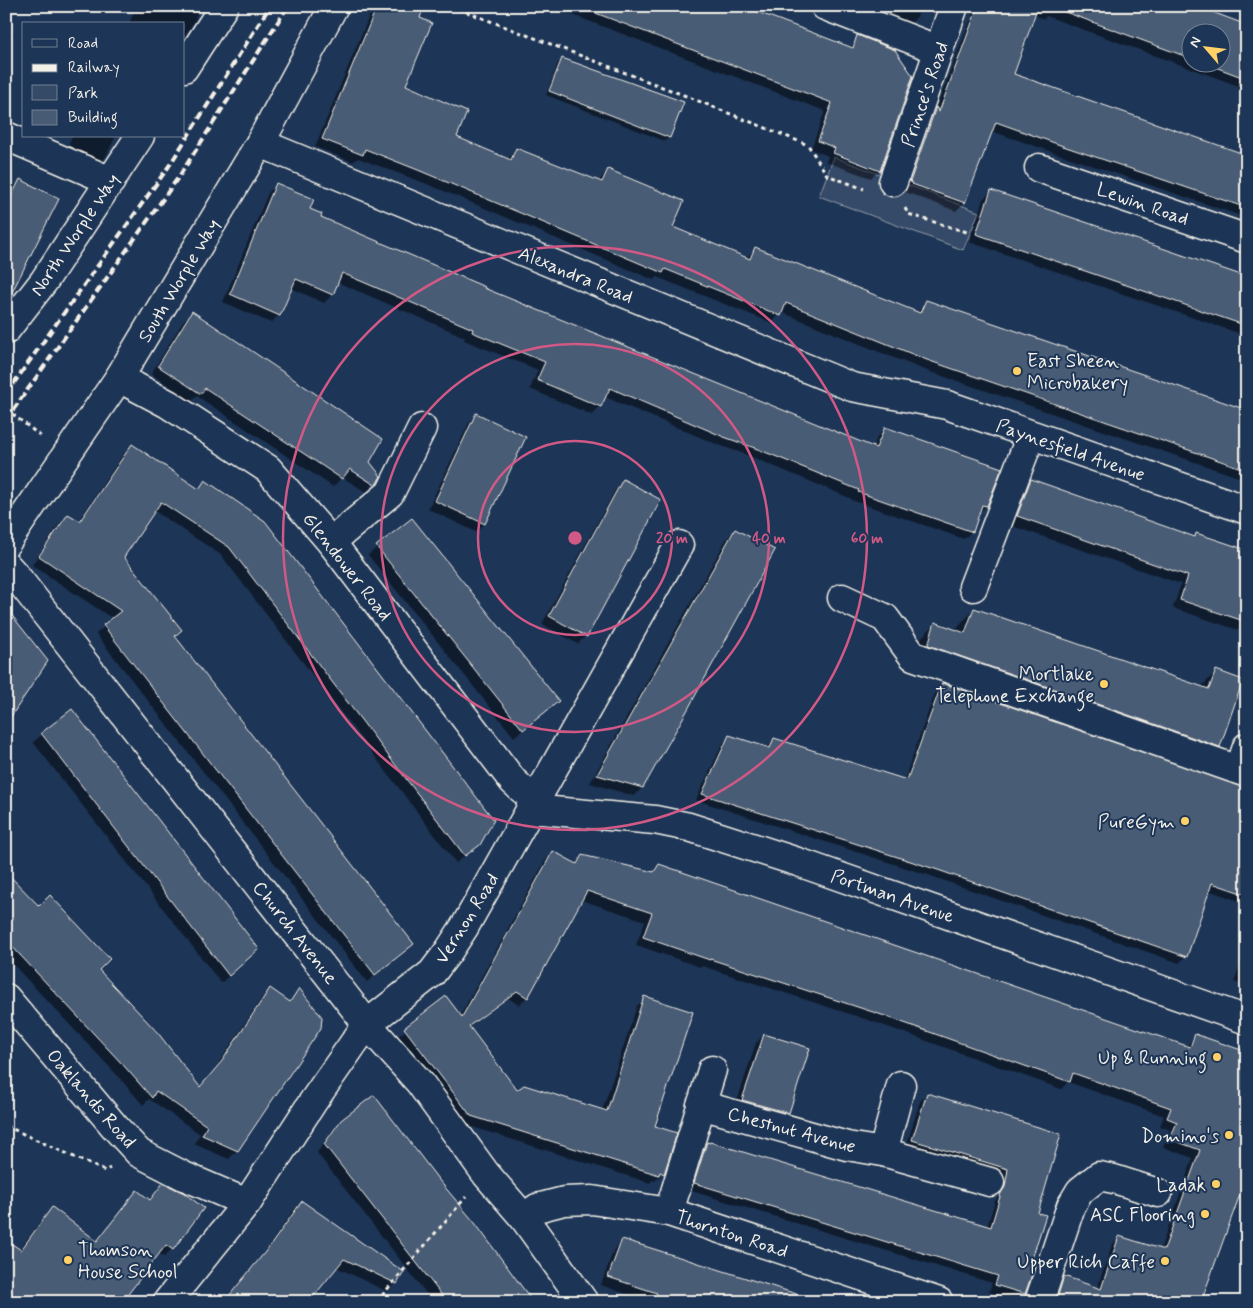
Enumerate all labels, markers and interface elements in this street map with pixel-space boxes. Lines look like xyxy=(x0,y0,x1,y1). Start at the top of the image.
legend xyxy=(22,22,185,138)
north arrow xyxy=(1180,22,1230,72)
text: Road xyxy=(68,34,98,54)
text: N xyxy=(1185,34,1206,51)
street label: Prince's Road xyxy=(896,39,955,150)
text: Railway xyxy=(68,58,120,78)
text: Park xyxy=(68,84,98,104)
text: Building xyxy=(68,108,118,129)
street label: North Worple Way xyxy=(25,169,126,301)
street label: Lewin Road xyxy=(1093,177,1192,232)
street label: South Worple Way xyxy=(132,214,226,347)
street label: Alexandra Road xyxy=(514,241,637,310)
place label: East Sheen Microbakery xyxy=(1027,349,1128,397)
marker: East Sheen Microbakery xyxy=(1011,365,1023,377)
street label: Paynesfield Avenue xyxy=(993,413,1148,488)
street label: Glendower Road xyxy=(297,508,397,626)
centre of rings xyxy=(566,529,584,547)
text: 20 m xyxy=(656,529,688,549)
text: 40 m xyxy=(752,529,786,549)
text: 60 m xyxy=(851,529,883,549)
place label: Mortlake Telephone Exchange xyxy=(935,662,1094,712)
marker: Mortlake Telephone Exchange xyxy=(1098,678,1110,690)
place label: PureGym xyxy=(1098,810,1175,836)
marker: PureGym xyxy=(1179,815,1191,827)
street label: Portman Avenue xyxy=(827,864,958,929)
street label: Vernon Road xyxy=(429,869,505,969)
street label: Church Avenue xyxy=(247,876,343,990)
street label: Oaklands Road xyxy=(41,1044,141,1154)
place label: Up & Running xyxy=(1098,1046,1207,1074)
marker: Up & Running xyxy=(1211,1051,1223,1063)
street label: Chestnut Avenue xyxy=(725,1101,859,1160)
place label: Domino's xyxy=(1141,1124,1220,1149)
marker: Domino's xyxy=(1223,1129,1235,1141)
place label: Ladak xyxy=(1156,1173,1206,1198)
marker: Ladak xyxy=(1210,1178,1222,1190)
place label: ASC Flooring xyxy=(1090,1203,1195,1229)
street label: Thornton Road xyxy=(672,1204,791,1264)
marker: ASC Flooring xyxy=(1199,1208,1211,1220)
place label: Thomson House School xyxy=(78,1238,177,1285)
place label: Upper Rich Caffe xyxy=(1017,1250,1155,1275)
marker: Thomson House School xyxy=(62,1254,74,1266)
marker: Upper Rich Caffe xyxy=(1159,1255,1171,1267)

